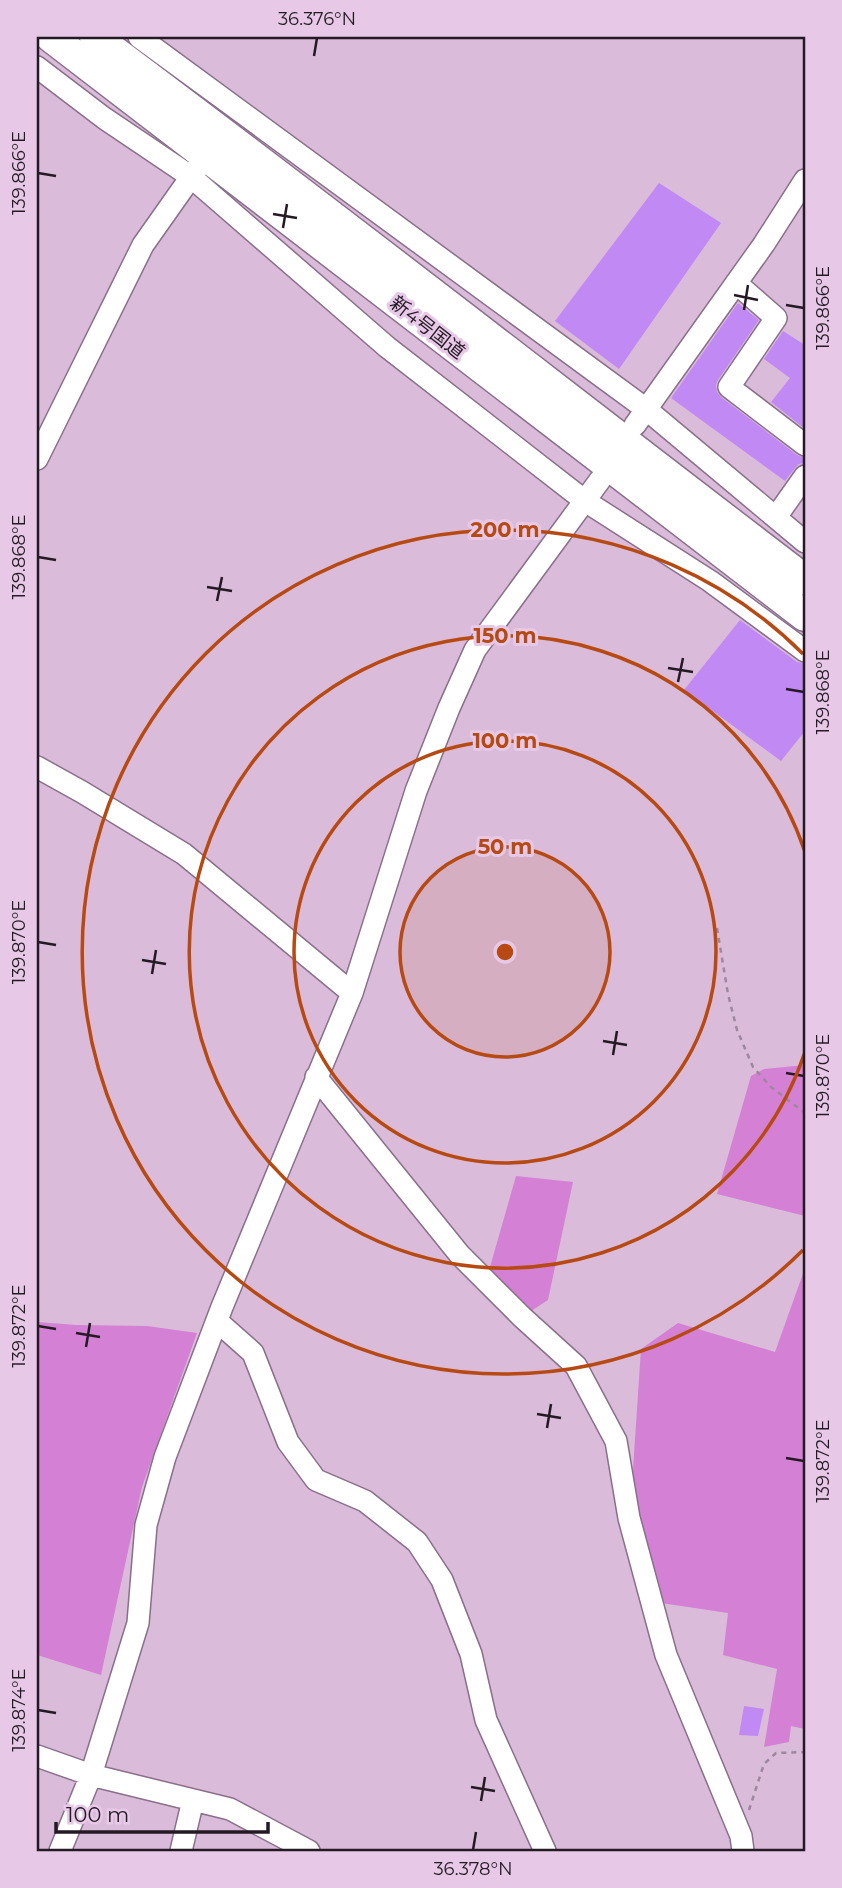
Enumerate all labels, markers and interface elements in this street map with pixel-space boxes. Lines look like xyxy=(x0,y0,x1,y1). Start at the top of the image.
text: 36.376°N xyxy=(278,8,356,30)
text: 139.866°E xyxy=(8,131,30,215)
text: 139.866°E xyxy=(812,266,834,350)
street label: 新4号国道 xyxy=(386,291,470,364)
text: 139.868°E xyxy=(8,515,30,599)
text: 200 m xyxy=(471,517,539,542)
text: 150 m xyxy=(474,623,536,648)
text: 139.868°E xyxy=(812,650,834,734)
text: 100 m xyxy=(473,728,537,753)
text: 50 m xyxy=(478,834,532,859)
text: 139.870°E xyxy=(8,900,30,984)
centre of rings xyxy=(493,940,517,964)
text: 139.870°E xyxy=(812,1034,834,1118)
text: 139.872°E xyxy=(8,1284,30,1368)
text: 139.872°E xyxy=(812,1419,834,1503)
text: 139.874°E xyxy=(8,1668,30,1752)
scale bar xyxy=(56,1790,268,1834)
text: 100 m xyxy=(66,1802,129,1827)
text: 36.378°N xyxy=(433,1858,513,1880)

